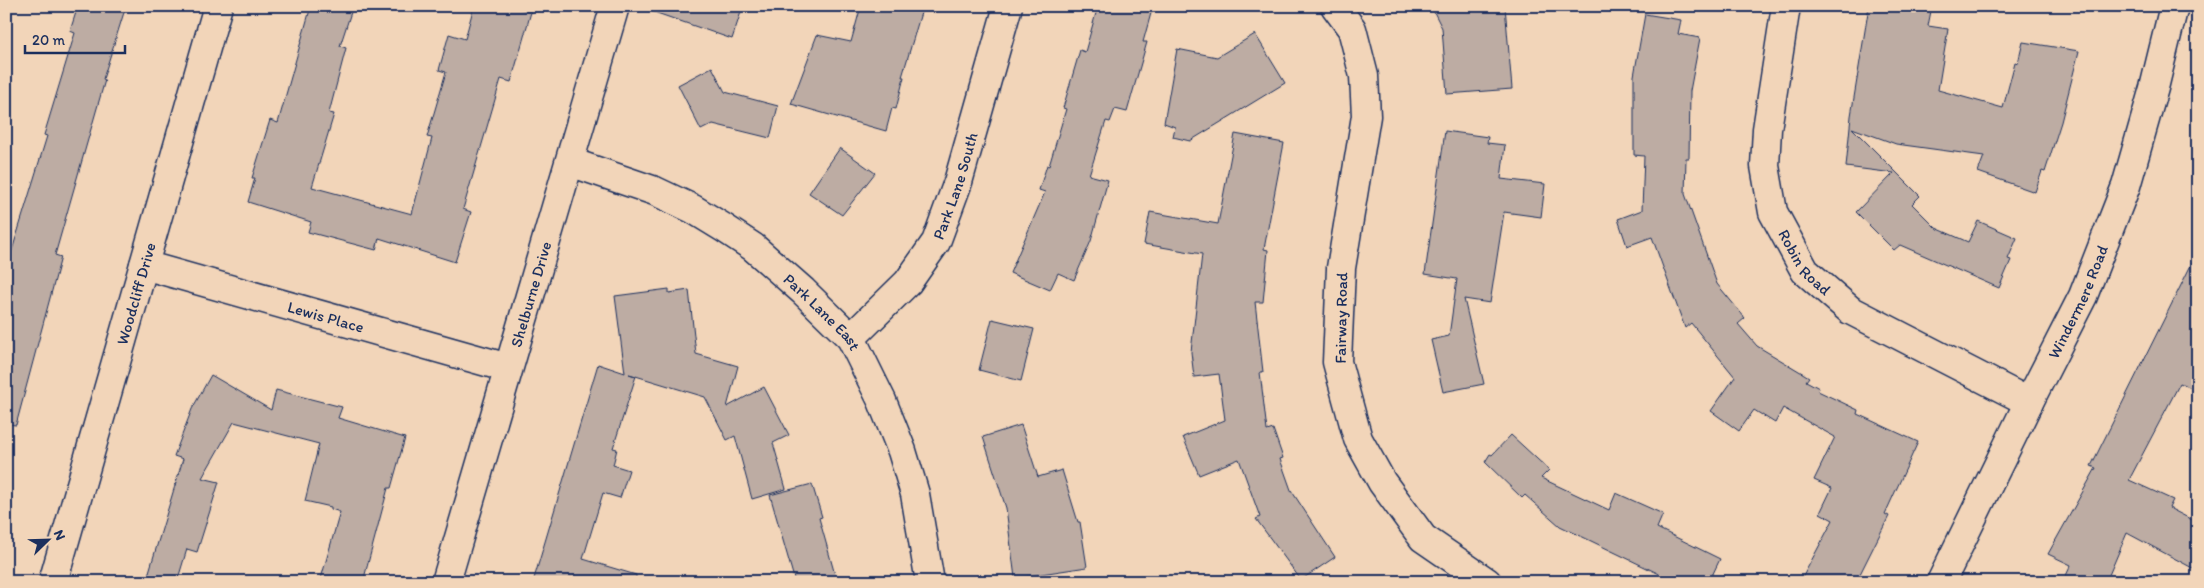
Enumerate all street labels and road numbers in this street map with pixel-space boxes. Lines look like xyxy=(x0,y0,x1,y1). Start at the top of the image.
street label: Park Lane South xyxy=(928,130,981,242)
street label: Robin Road xyxy=(1775,226,1835,299)
street label: Shelburne Drive xyxy=(506,239,555,349)
street label: Woodcliff Drive xyxy=(112,240,159,347)
street label: Windermere Road xyxy=(2043,242,2112,362)
street label: Park Lane East xyxy=(780,269,865,353)
street label: Fairway Road xyxy=(1331,272,1351,364)
street label: Lewis Place xyxy=(285,297,366,336)

